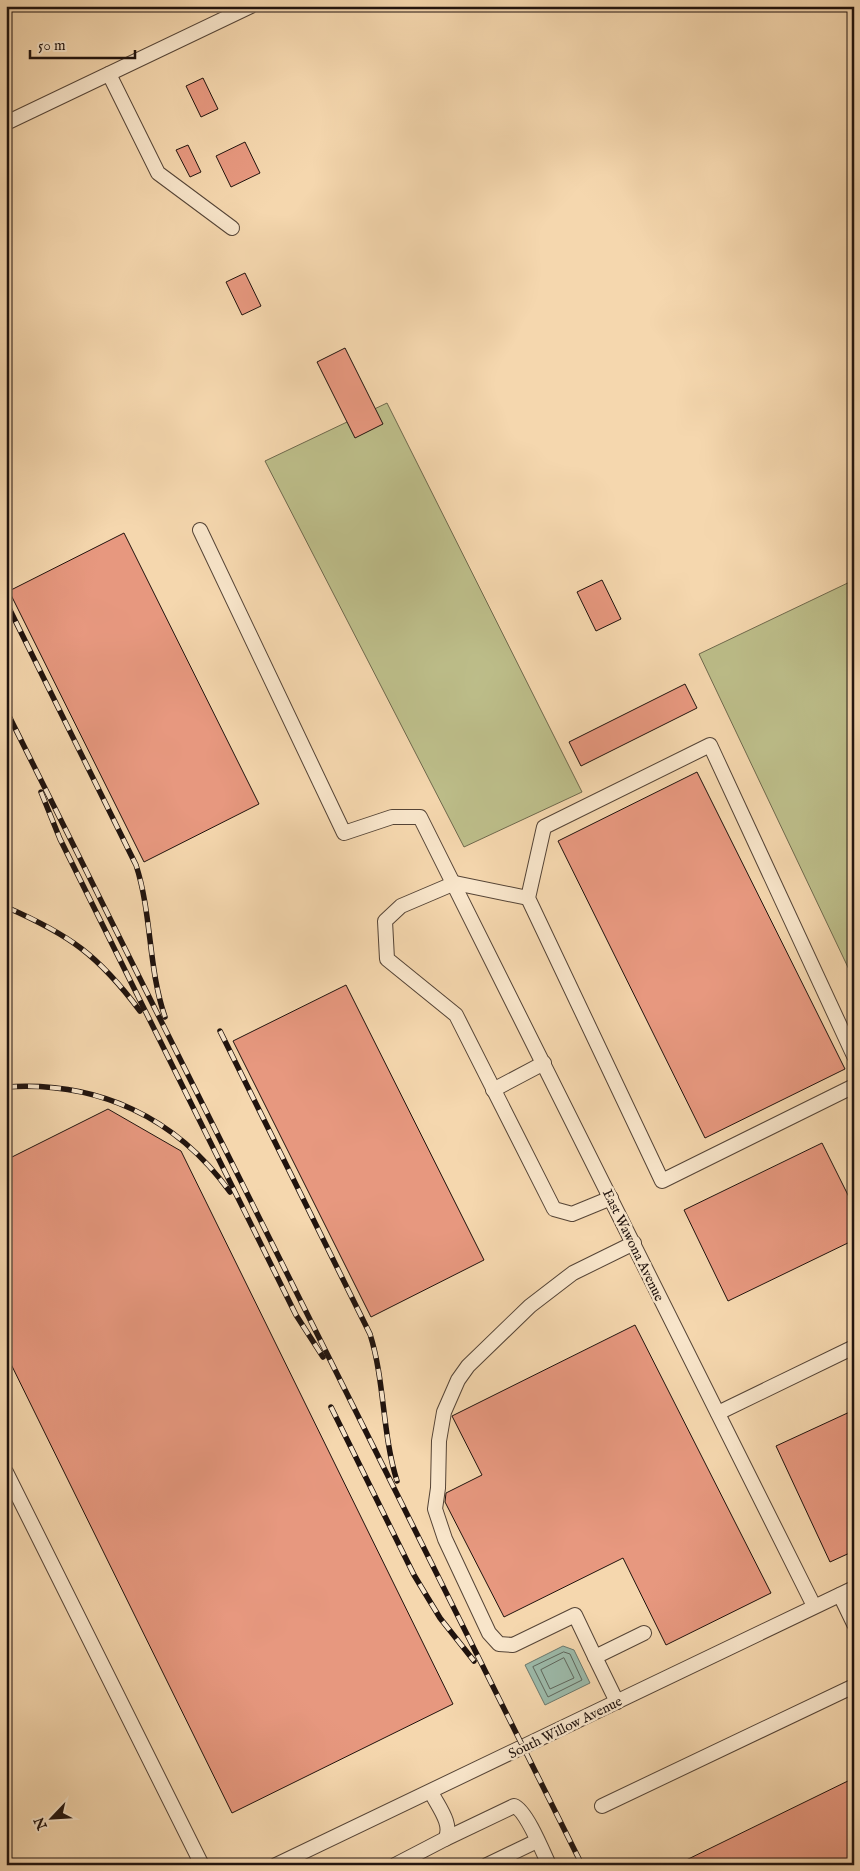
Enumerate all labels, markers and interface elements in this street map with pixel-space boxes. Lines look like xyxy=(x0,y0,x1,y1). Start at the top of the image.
scale bar xyxy=(30,28,135,60)
text: 50 m xyxy=(38,36,66,55)
street label: East Wawona Avenue xyxy=(598,1186,668,1305)
street label: South Willow Avenue xyxy=(506,1692,626,1763)
north arrow xyxy=(28,1794,78,1844)
text: N xyxy=(30,1814,52,1833)

